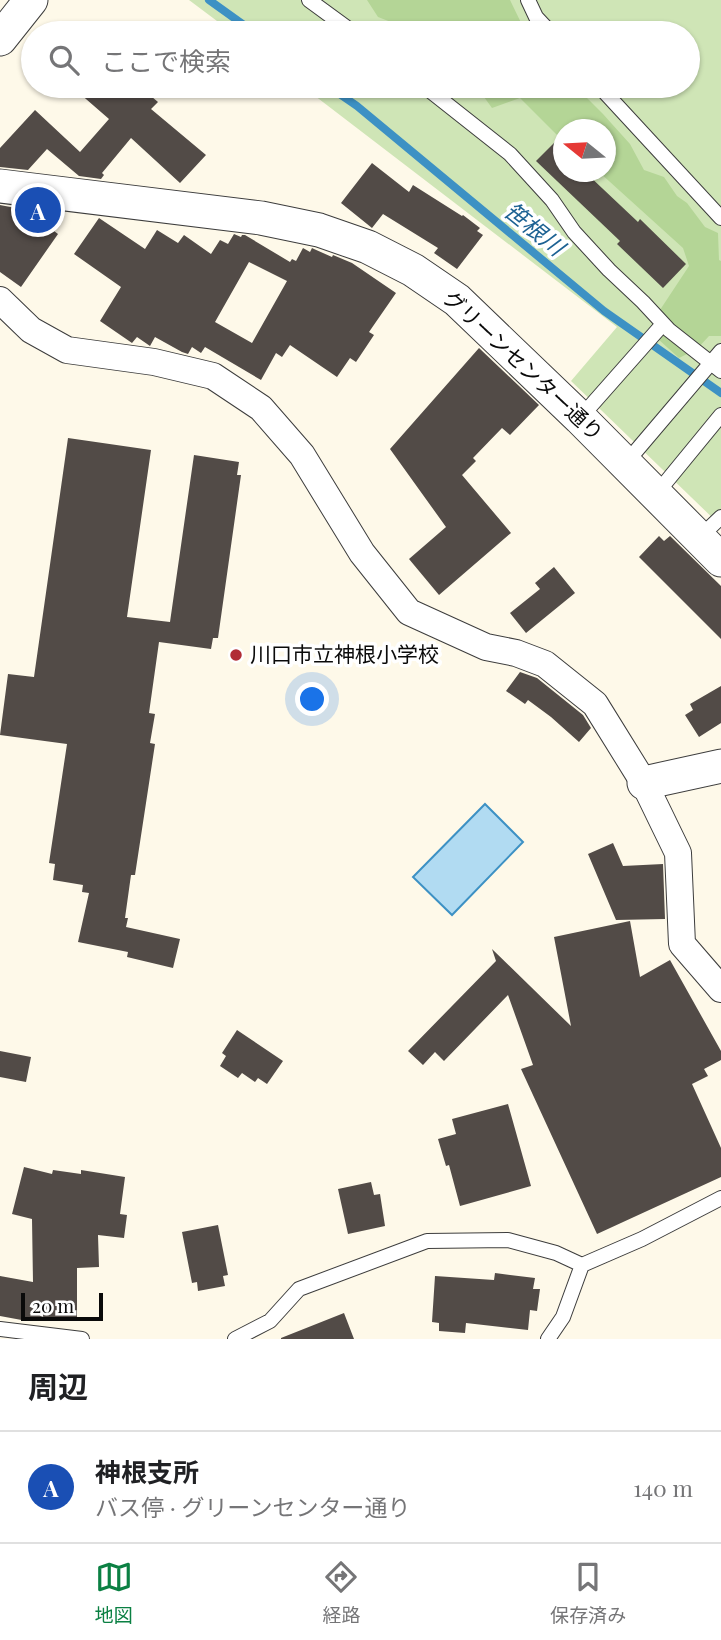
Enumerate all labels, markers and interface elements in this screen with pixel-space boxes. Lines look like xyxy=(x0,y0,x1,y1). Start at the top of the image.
search box xyxy=(21,21,700,98)
icon: search xyxy=(45,41,83,79)
text: ここで検索 xyxy=(101,43,231,78)
north arrow xyxy=(553,119,616,182)
pin: A xyxy=(15,184,61,236)
water label: 笹根川 xyxy=(498,194,574,263)
street label: グリーンセンター通り xyxy=(438,283,610,446)
place label: 川口市立神根小学校 xyxy=(250,639,439,667)
marker: 川口市立神根小学校 xyxy=(228,647,244,663)
your location xyxy=(295,682,329,716)
scale bar xyxy=(21,1290,103,1322)
text: 20 m xyxy=(32,1292,74,1318)
text: 周辺 xyxy=(28,1366,88,1406)
text: 神根支所 xyxy=(95,1454,199,1489)
text: A xyxy=(43,1472,59,1503)
text: 140 m xyxy=(633,1472,693,1503)
text: バス停 · グリーンセンター通り xyxy=(95,1491,410,1522)
tab: 地図 xyxy=(95,1558,133,1627)
tab: 経路 xyxy=(322,1558,360,1627)
tab: 保存済み xyxy=(550,1558,626,1627)

